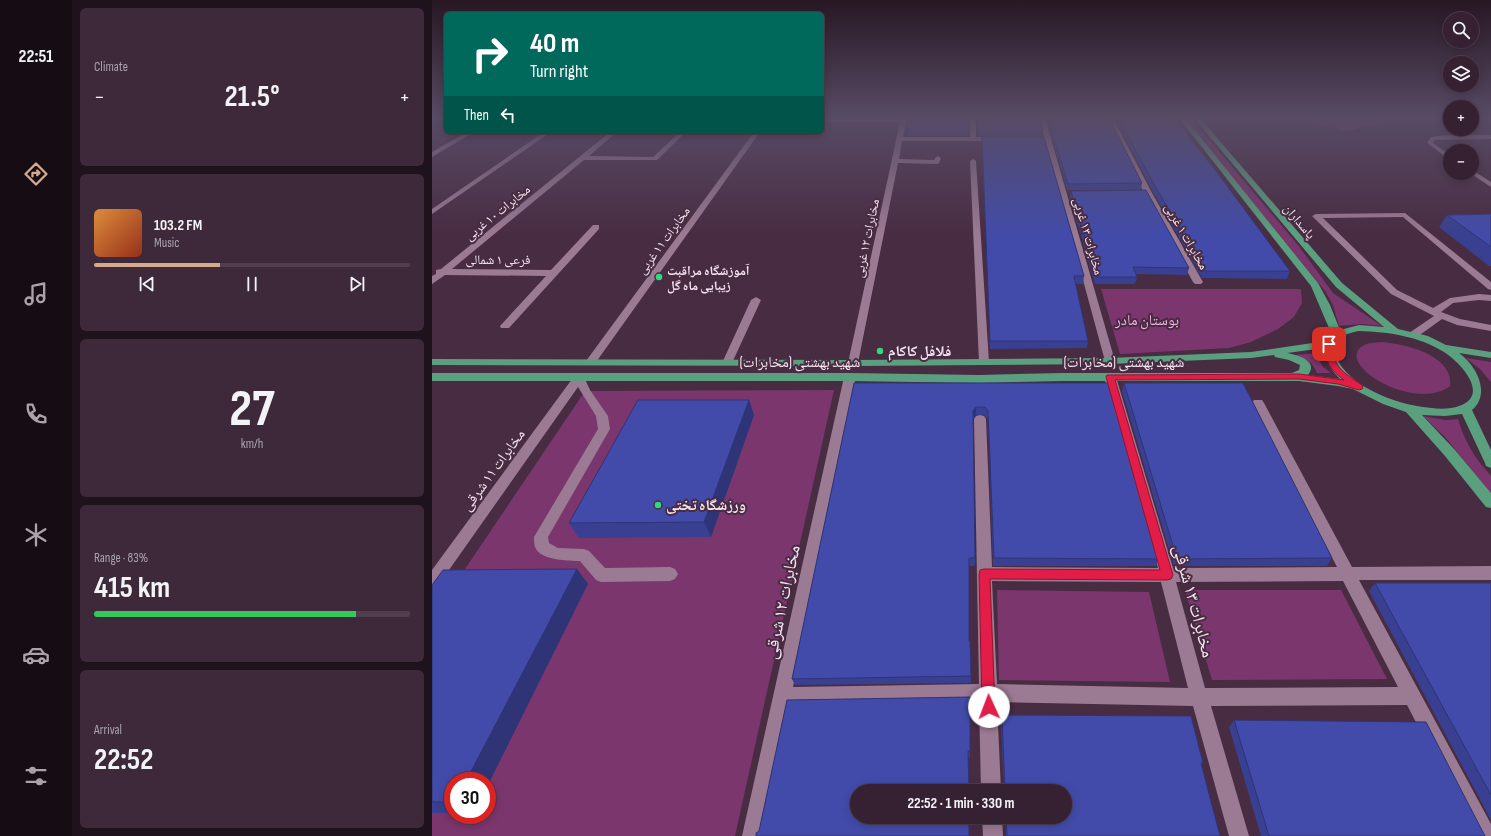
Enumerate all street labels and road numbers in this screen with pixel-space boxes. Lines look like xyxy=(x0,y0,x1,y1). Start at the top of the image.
street label: مخابرات ۱۰ غربی xyxy=(462,181,534,244)
street label: مخابرات ۱۳ غربی xyxy=(1069,196,1107,277)
street label: مخابرات ۱۲ غربی xyxy=(851,197,883,279)
street label: مخابرات ۱ غربی xyxy=(1161,200,1212,273)
street label: پاسداران xyxy=(1280,201,1319,243)
street label: مخابرات ۱۱ غربی xyxy=(634,203,694,278)
street label: فرعی ۱ شمالی xyxy=(465,252,531,268)
street label: شهید بهشتی (مخابرات) xyxy=(740,353,861,372)
street label: شهید بهشتی (مخابرات) xyxy=(1064,353,1185,372)
street label: مخابرات ۱۱ شرقی xyxy=(457,425,530,515)
street label: مخابرات ۱۳ شرقی xyxy=(1168,542,1219,660)
street label: مخابرات ۱۲ شرقی xyxy=(760,543,805,661)

